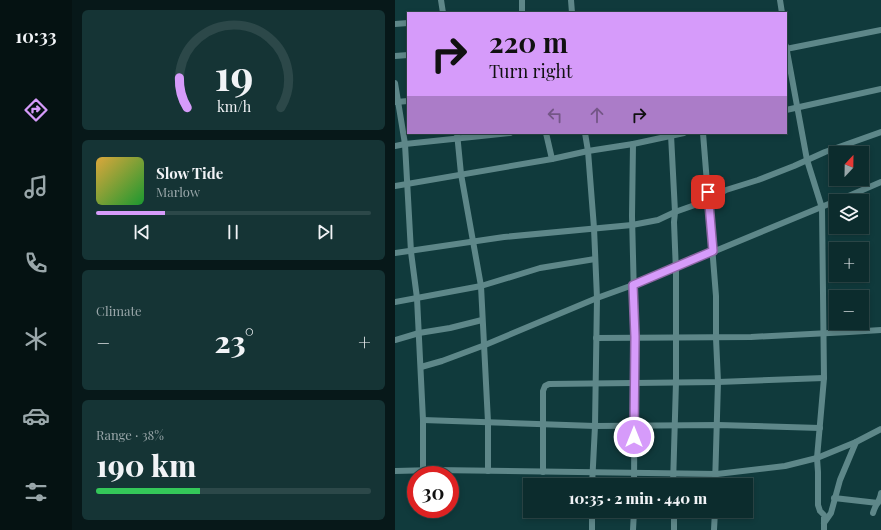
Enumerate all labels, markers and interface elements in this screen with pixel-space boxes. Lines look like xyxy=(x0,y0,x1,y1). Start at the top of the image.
text: 220 m xyxy=(489,23,568,60)
text: 10:33 xyxy=(15,24,57,48)
icon: right xyxy=(423,28,475,80)
text: 19 xyxy=(214,46,253,101)
text: Turn right xyxy=(489,59,572,83)
icon: directions xyxy=(22,96,50,124)
text: km/h xyxy=(216,97,251,116)
icon: left xyxy=(544,104,566,126)
icon: ahead xyxy=(586,104,608,126)
icon: right xyxy=(628,104,650,126)
north arrow xyxy=(829,146,869,186)
map controls xyxy=(829,146,869,330)
text: Slow Tide xyxy=(156,163,223,183)
icon: music xyxy=(22,173,50,201)
pin xyxy=(691,175,725,209)
icon: arrive xyxy=(697,181,719,203)
text: Marlow xyxy=(156,183,200,200)
button: layers xyxy=(829,194,869,234)
icon: previous xyxy=(131,221,153,243)
icon: pause xyxy=(222,221,244,243)
icon: next xyxy=(314,221,336,243)
button: + xyxy=(829,242,869,282)
icon: phone xyxy=(22,249,50,277)
button: − xyxy=(829,290,869,330)
text: Climate xyxy=(96,302,142,319)
text: 23° xyxy=(214,321,254,361)
icon: climate xyxy=(22,325,50,353)
text: − xyxy=(96,327,110,357)
text: + xyxy=(358,327,371,357)
icon: car xyxy=(22,402,50,430)
position arrow xyxy=(613,416,655,458)
text: Range · 38% xyxy=(96,426,164,443)
text: 190 km xyxy=(96,445,196,485)
speed limit sign: 30 xyxy=(407,466,459,518)
icon: filters xyxy=(22,478,50,506)
text: 10:35 · 2 min · 440 m xyxy=(569,488,707,508)

